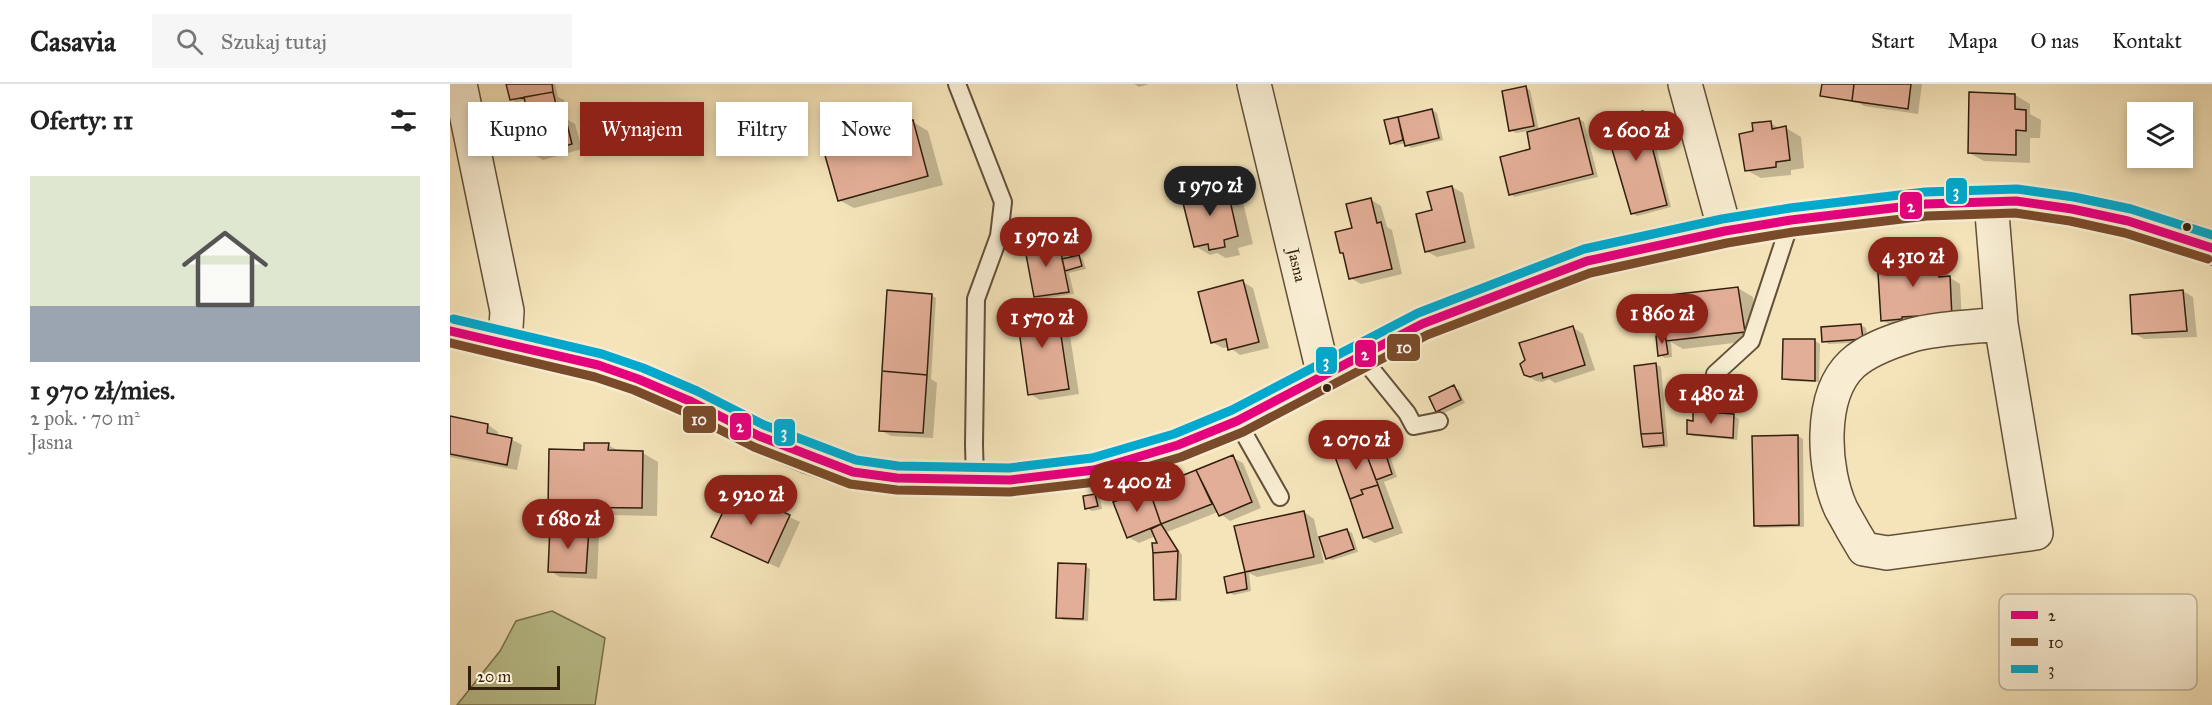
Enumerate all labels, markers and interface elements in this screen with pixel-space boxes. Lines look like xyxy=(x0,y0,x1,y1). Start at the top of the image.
search box xyxy=(152,14,572,68)
text: Casavia xyxy=(30,24,116,59)
icon: search xyxy=(173,25,206,58)
text: Szukaj tutaj xyxy=(221,28,327,55)
text: Start xyxy=(1871,28,1915,54)
text: Mapa xyxy=(1948,28,1998,54)
text: O nas xyxy=(2031,28,2079,54)
text: Kontakt xyxy=(2112,28,2182,54)
chip: Kupno xyxy=(468,102,568,156)
chip: Wynajem xyxy=(580,102,704,156)
chip: Filtry xyxy=(716,102,808,156)
chip: Nowe xyxy=(820,102,912,156)
map controls xyxy=(2127,102,2193,168)
button: layers xyxy=(2127,102,2193,168)
text: Oferty: 11 xyxy=(30,104,133,136)
icon: filters xyxy=(387,104,420,137)
pin: 2 600 zł xyxy=(1574,111,1698,162)
text: 2 600 zł xyxy=(1603,118,1669,142)
pin: 1 970 zł xyxy=(1148,166,1272,217)
text: 1 970 zł xyxy=(1178,173,1242,197)
line badge: 3 xyxy=(1945,177,1968,205)
text: 3 xyxy=(1953,182,1959,202)
line badge: 2 xyxy=(1899,191,1923,220)
text: 2 xyxy=(1907,197,1916,216)
icon: home xyxy=(171,215,279,323)
pin: 1 970 zł xyxy=(984,217,1108,268)
unlabelled marker xyxy=(2181,221,2193,233)
text: 1 970 zł xyxy=(1014,224,1078,248)
pin: 4 310 zł xyxy=(1851,237,1975,288)
street label: Jasna xyxy=(1283,244,1311,284)
text: 4 310 zł xyxy=(1882,244,1944,268)
pin: 1 860 zł xyxy=(1600,294,1724,345)
pin: 1 570 zł xyxy=(980,298,1104,349)
text: 1 860 zł xyxy=(1630,301,1694,325)
text: 1 570 zł xyxy=(1011,305,1073,329)
line badge: 10 xyxy=(1386,333,1421,362)
text: 10 xyxy=(1396,338,1412,357)
line badge: 2 xyxy=(1354,339,1377,368)
text: 2 xyxy=(1361,345,1370,364)
line badge: 3 xyxy=(1315,346,1338,375)
text: 3 xyxy=(1323,352,1329,372)
text: 1 970 zł/mies. xyxy=(30,374,175,406)
pin: 1 480 zł xyxy=(1649,374,1773,425)
text: 1 480 zł xyxy=(1679,381,1743,405)
unlabelled marker xyxy=(1321,382,1333,394)
line badge: 10 xyxy=(682,405,717,434)
text: 2 pok. · 70 m² xyxy=(30,406,140,430)
text: 10 xyxy=(691,410,707,429)
line badge: 2 xyxy=(729,412,752,441)
text: 2 xyxy=(736,417,745,436)
line badge: 3 xyxy=(773,418,796,447)
pin: 2 070 zł xyxy=(1294,420,1418,471)
text: 3 xyxy=(781,423,787,443)
text: 2 070 zł xyxy=(1322,427,1390,451)
text: Jasna xyxy=(30,430,73,454)
pin: 2 400 zł xyxy=(1075,462,1199,513)
text: 2 400 zł xyxy=(1103,469,1171,493)
pin: 2 920 zł xyxy=(689,475,813,526)
text: 2 920 zł xyxy=(718,482,784,506)
pin: 1 680 zł xyxy=(506,499,630,550)
text: 1 680 zł xyxy=(536,506,600,530)
legend xyxy=(1999,594,2197,690)
text: 2 xyxy=(2048,606,2056,625)
text: 10 xyxy=(2048,633,2064,652)
text: 3 xyxy=(2048,660,2054,679)
scale bar xyxy=(468,663,560,690)
text: 20 m xyxy=(477,667,511,686)

